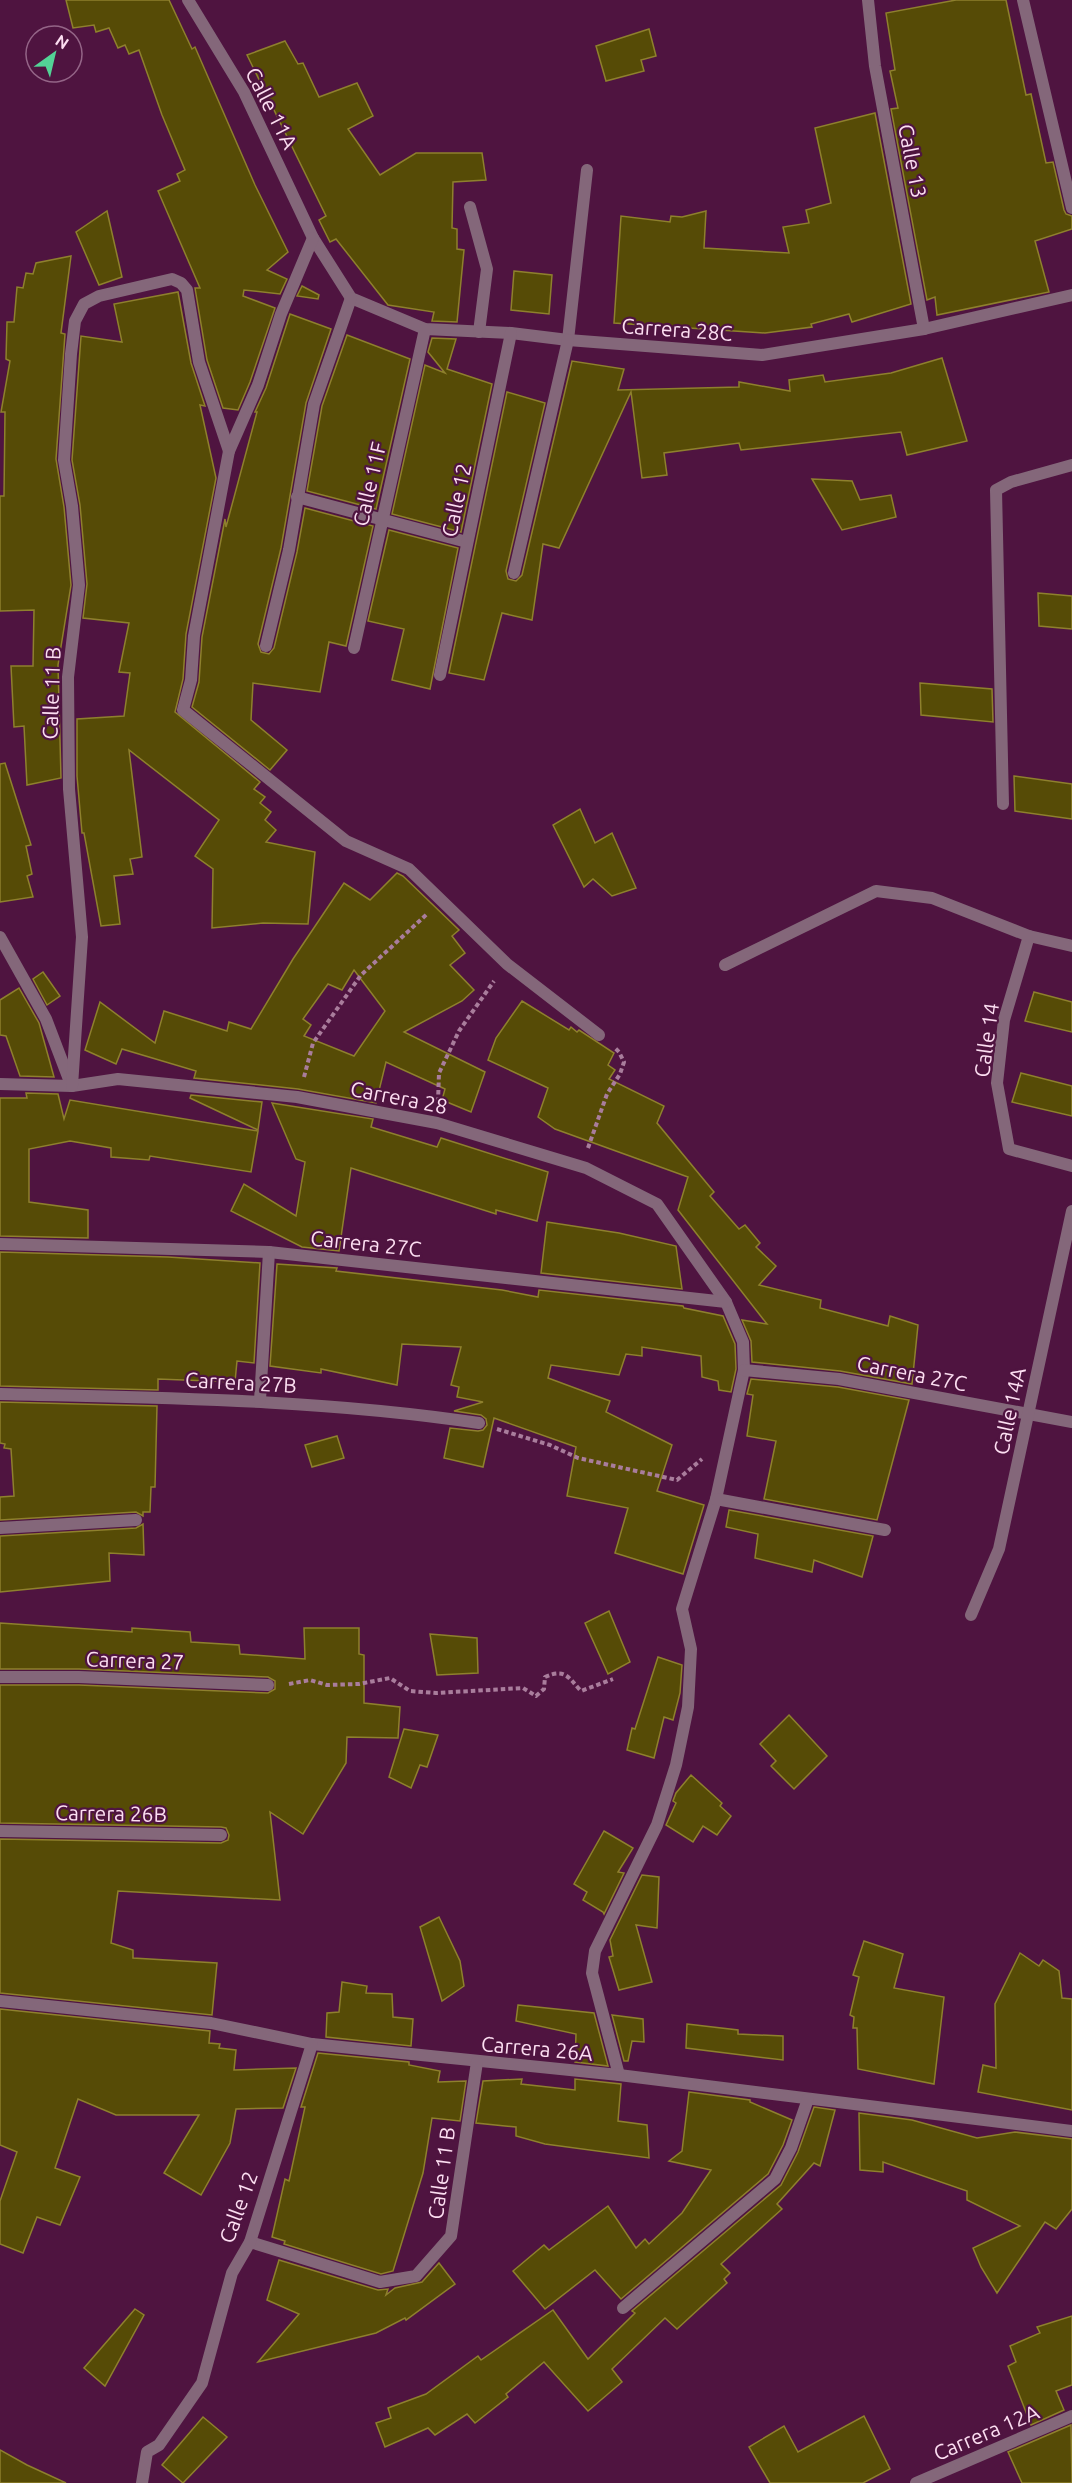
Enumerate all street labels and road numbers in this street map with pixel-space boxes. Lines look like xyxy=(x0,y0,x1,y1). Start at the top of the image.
street label: Calle 11A xyxy=(241,63,303,153)
street label: Calle 13 xyxy=(894,122,932,200)
street label: Carrera 28C xyxy=(621,313,733,345)
street label: Calle 11F xyxy=(348,439,390,529)
street label: Calle 12 xyxy=(436,461,476,539)
street label: Calle 11 B xyxy=(37,646,65,740)
street label: Calle 14 xyxy=(969,1001,1003,1079)
street label: Carrera 28 xyxy=(348,1076,450,1118)
street label: Carrera 27C xyxy=(309,1225,423,1261)
street label: Carrera 27C xyxy=(855,1351,969,1395)
street label: Calle 14A xyxy=(988,1365,1030,1457)
street label: Carrera 27B xyxy=(185,1367,297,1397)
street label: Carrera 27 xyxy=(85,1646,185,1674)
street label: Carrera 26B xyxy=(55,1800,167,1826)
street label: Carrera 26A xyxy=(480,2031,594,2065)
street label: Calle 11 B xyxy=(423,2125,459,2221)
street label: Calle 12 xyxy=(214,2168,262,2246)
street label: Carrera 12A xyxy=(930,2399,1043,2465)

